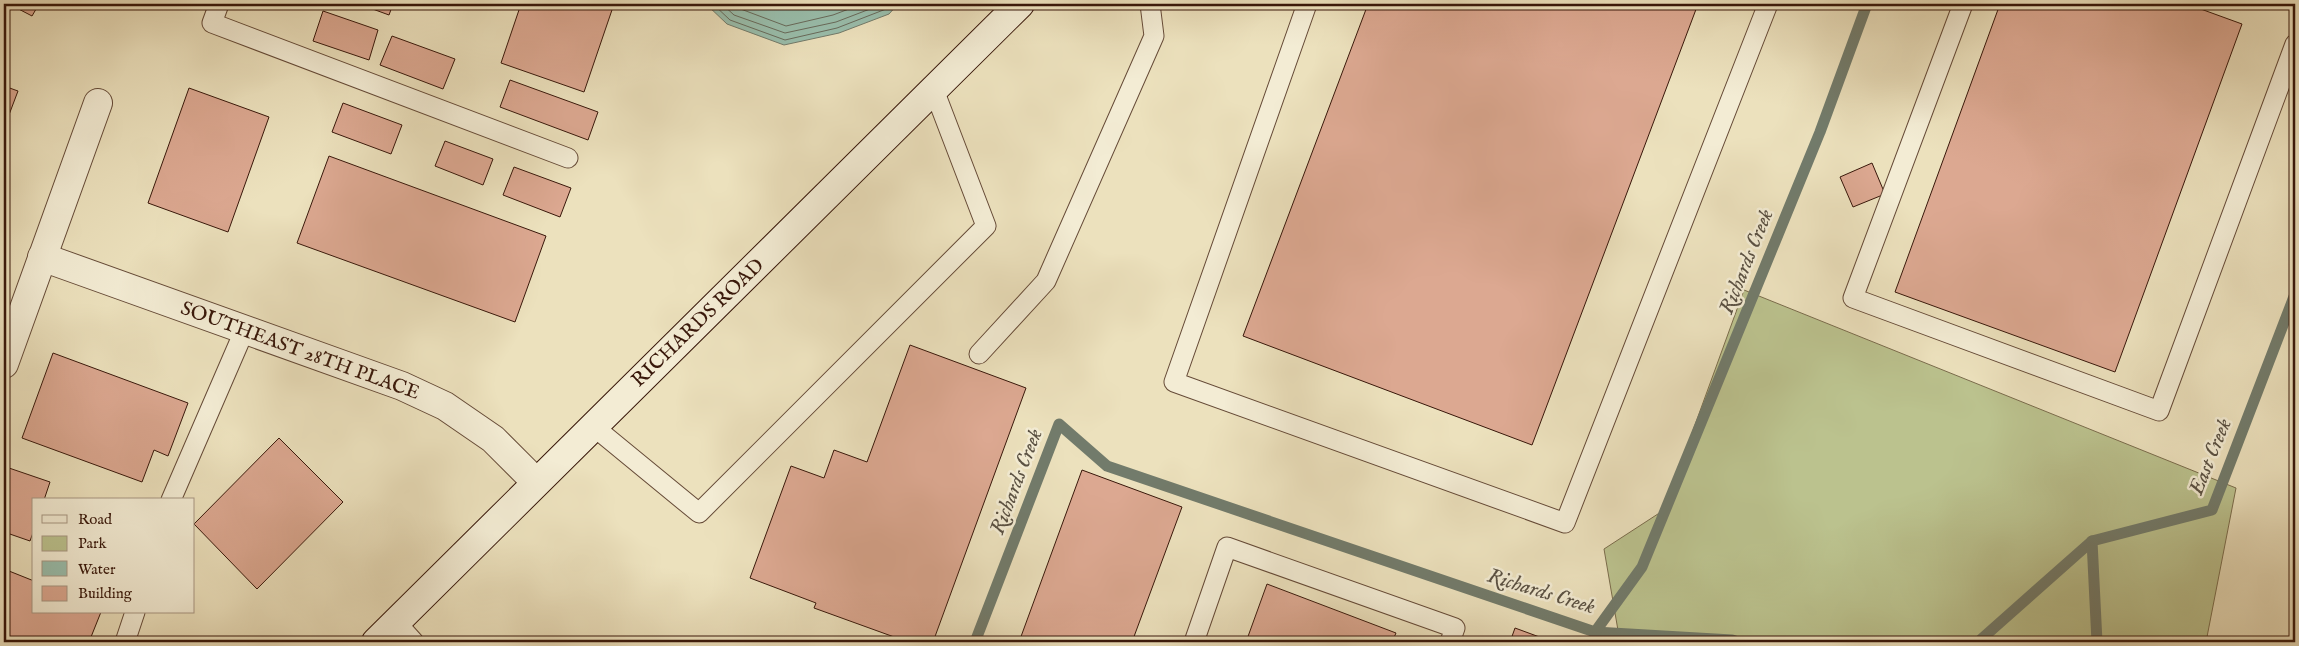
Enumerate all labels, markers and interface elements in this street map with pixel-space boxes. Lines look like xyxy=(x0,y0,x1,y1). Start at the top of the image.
water label: Richards Creek xyxy=(1714,205,1781,319)
street label: RICHARDS ROAD xyxy=(626,253,770,393)
street label: SOUTHEAST 28TH PLACE xyxy=(177,296,423,406)
water label: East Creek xyxy=(2183,414,2239,500)
water label: Richards Creek xyxy=(984,425,1050,539)
legend xyxy=(32,498,195,614)
text: Road xyxy=(78,510,113,529)
text: Park xyxy=(78,534,108,553)
text: Water xyxy=(78,560,116,579)
water label: Richards Creek xyxy=(1484,563,1599,621)
text: Building xyxy=(78,584,133,603)

